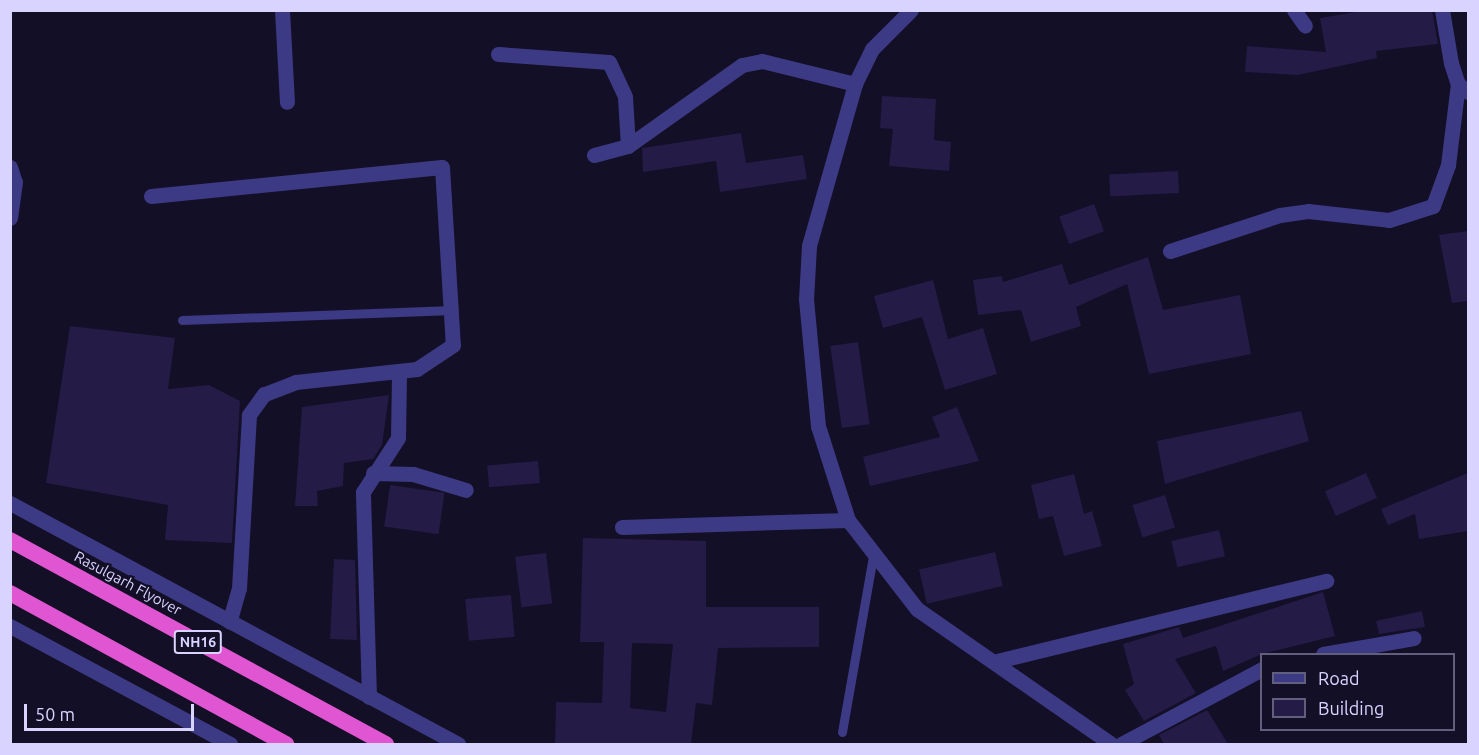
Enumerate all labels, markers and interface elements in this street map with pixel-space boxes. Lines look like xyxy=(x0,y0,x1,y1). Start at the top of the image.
street label: Rasulgarh Flyover xyxy=(71,547,185,619)
road number: NH16 xyxy=(172,631,224,653)
legend xyxy=(1260,653,1455,731)
text: Road xyxy=(1318,668,1360,688)
scale bar xyxy=(27,692,196,730)
text: Building xyxy=(1318,698,1384,718)
text: 50 m xyxy=(35,704,75,724)

